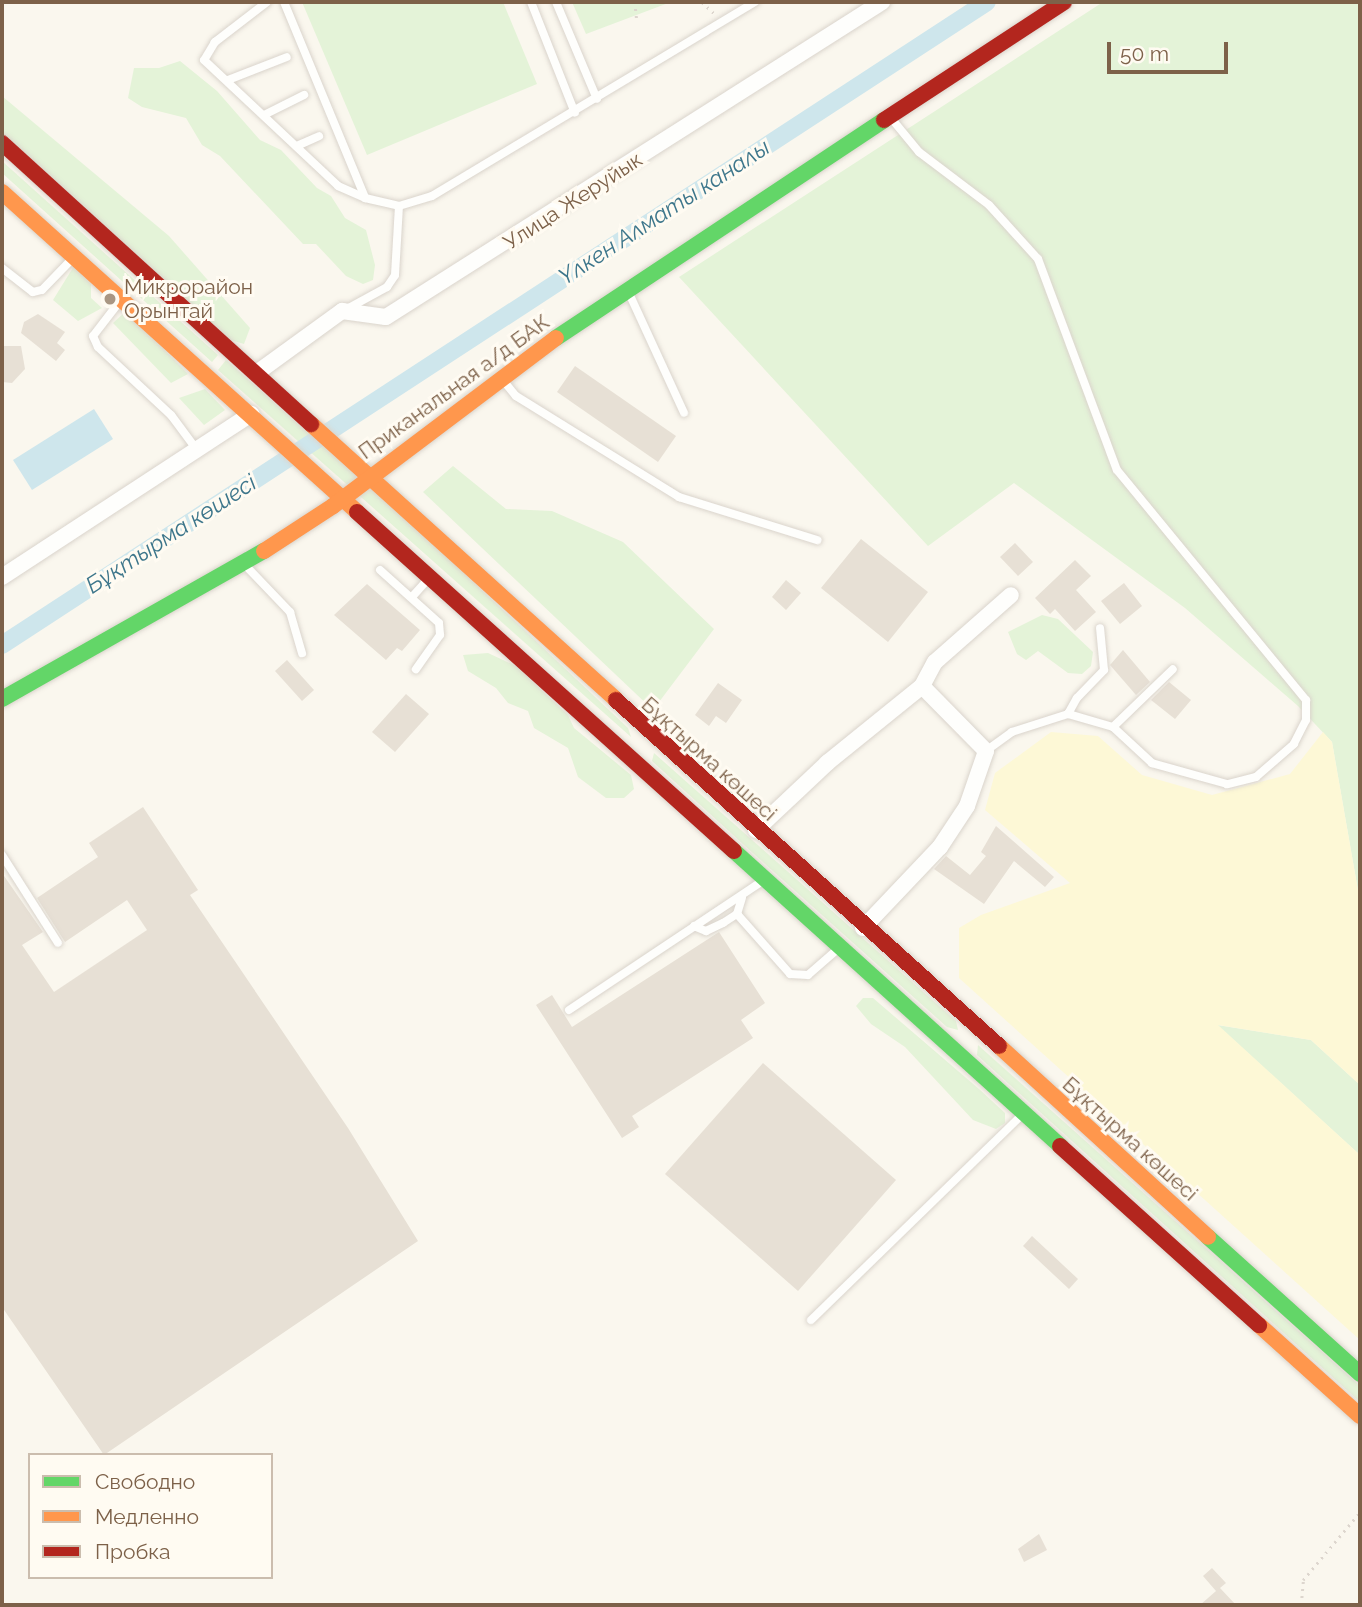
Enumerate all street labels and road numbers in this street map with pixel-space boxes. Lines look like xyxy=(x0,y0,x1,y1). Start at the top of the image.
street label: Улица Жеруйык xyxy=(499,147,647,255)
street label: Приканальная а/д БАК xyxy=(354,309,554,465)
street label: Бұқтырма көшесі xyxy=(636,692,782,826)
street label: Бұқтырма көшесі xyxy=(1057,1072,1203,1206)

